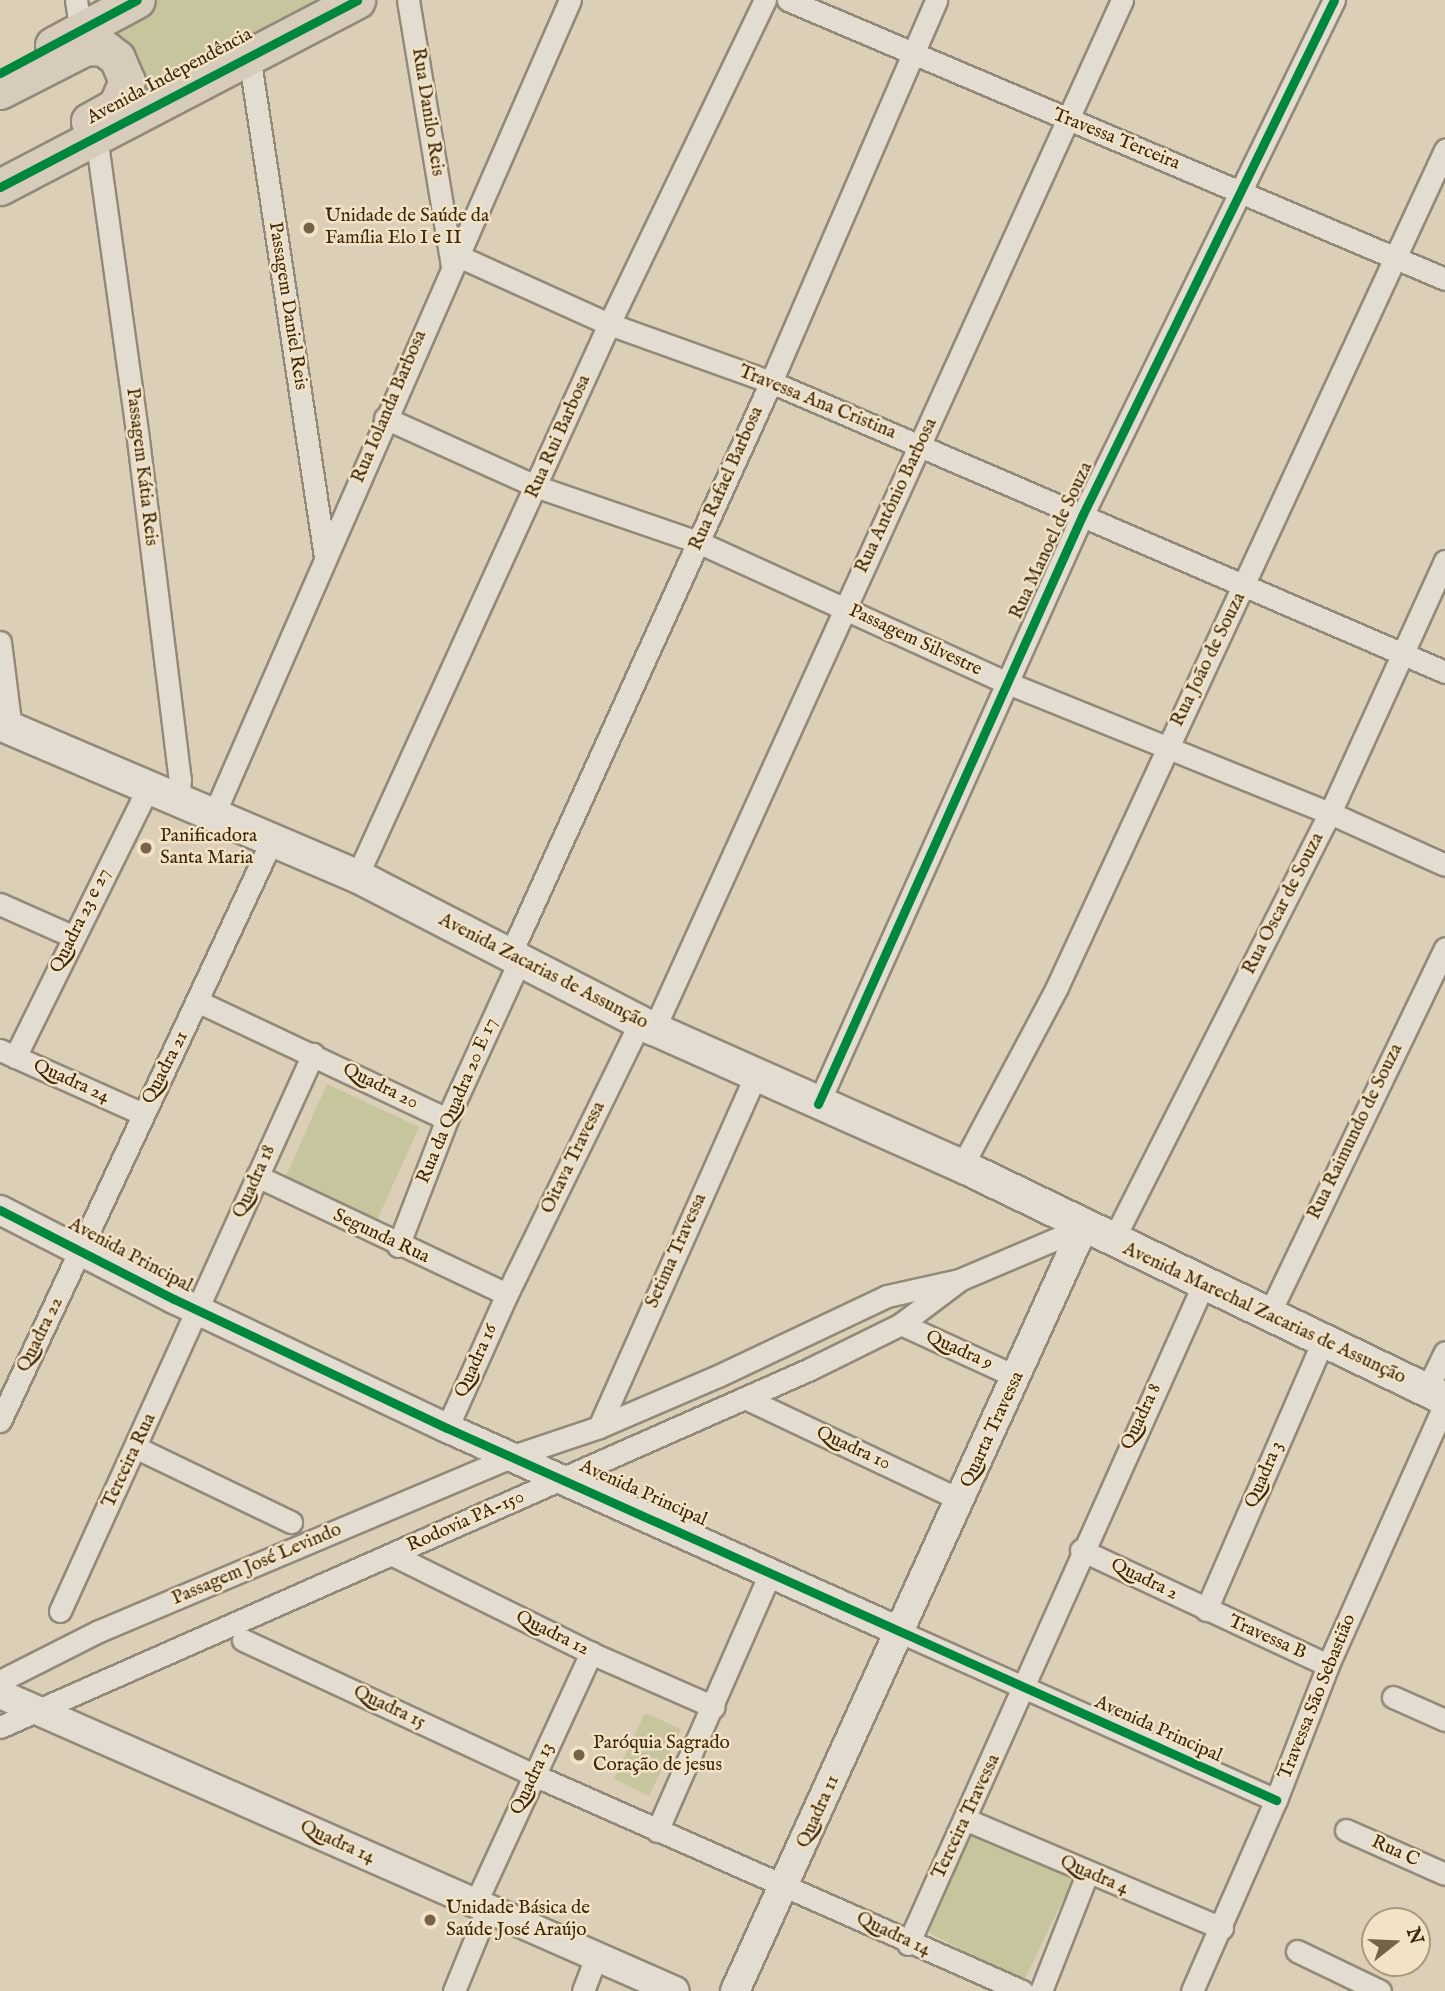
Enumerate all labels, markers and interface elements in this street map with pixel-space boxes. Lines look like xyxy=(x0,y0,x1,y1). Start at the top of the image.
street label: Avenida Independência xyxy=(83,24,257,130)
street label: Rua Danilo Reis xyxy=(406,46,448,178)
street label: Travessa Terceira xyxy=(1049,104,1183,176)
place label: Unidade de Saúde da Família Elo I e II xyxy=(325,206,489,250)
marker: Unidade de Saúde da Família Elo I e II xyxy=(299,218,319,238)
street label: Passagem Daniel Reis xyxy=(262,220,312,392)
street label: Rua Iolanda Barbosa xyxy=(348,327,432,487)
street label: Travessa Ana Cristina xyxy=(735,361,899,445)
street label: Rua Rui Barbosa xyxy=(522,372,596,502)
street label: Passagem Kátia Reis xyxy=(120,387,162,547)
street label: Rua Rafael Barbosa xyxy=(685,403,769,555)
street label: Rua Antônio Barbosa xyxy=(851,415,943,577)
street label: Rua Manoel de Souza xyxy=(1006,459,1098,623)
street label: Rua João de Souza xyxy=(1167,589,1251,731)
street label: Passagem Silvestre xyxy=(845,600,985,682)
place label: Panificadora Santa Maria xyxy=(160,826,257,870)
street label: Rua Oscar de Souza xyxy=(1238,829,1330,979)
marker: Panificadora Santa Maria xyxy=(138,840,154,856)
street label: Quadra 23 e 27 xyxy=(46,865,116,977)
street label: Avenida Zacarias de Assunção xyxy=(435,909,651,1035)
street label: Rua da Quadra 20 E 17 xyxy=(413,1015,503,1187)
street label: Quadra 21 xyxy=(138,1028,194,1108)
street label: Rua Raimundo de Souza xyxy=(1303,1040,1409,1224)
street label: Quadra 24 xyxy=(29,1055,113,1109)
street label: Quadra 20 xyxy=(338,1059,422,1115)
street label: Oitava Travessa xyxy=(537,1098,611,1218)
street label: Quadra 18 xyxy=(229,1142,281,1222)
street label: Setima Travessa xyxy=(642,1190,712,1312)
street label: Segunda Rua xyxy=(329,1205,433,1269)
street label: Avenida Principal xyxy=(64,1214,196,1298)
street label: Avenida Marechal Zacarias de Assunção xyxy=(1119,1238,1409,1390)
street label: Quadra 22 xyxy=(13,1294,69,1376)
street label: Quadra 16 xyxy=(451,1321,503,1401)
street label: Quadra 9 xyxy=(922,1326,996,1376)
street label: Quarta Travessa xyxy=(956,1368,1030,1492)
street label: Quadra 8 xyxy=(1117,1380,1167,1454)
street label: Terceira Rua xyxy=(98,1410,162,1512)
street label: Quadra 10 xyxy=(812,1422,894,1476)
street label: Quadra 3 xyxy=(1241,1438,1289,1512)
street label: Avenida Principal xyxy=(576,1456,710,1532)
street label: Rodovia PA-150 xyxy=(404,1486,528,1558)
street label: Passagem José Levindo xyxy=(169,1519,345,1611)
street label: Quadra 2 xyxy=(1107,1554,1181,1606)
street label: Quadra 12 xyxy=(511,1606,593,1662)
street label: Travessa B xyxy=(1225,1611,1309,1665)
street label: Travessa São Sebastião xyxy=(1274,1611,1362,1783)
street label: Quadra 15 xyxy=(349,1681,429,1735)
street label: Avenida Principal xyxy=(1091,1692,1225,1768)
place label: Paróquia Sagrado Coração de jesus xyxy=(593,1733,730,1777)
street label: Quadra 13 xyxy=(506,1739,560,1819)
marker: Paróquia Sagrado Coração de jesus xyxy=(571,1747,587,1763)
street label: Terceira Travessa xyxy=(928,1751,1006,1883)
street label: Quadra 11 xyxy=(793,1772,845,1852)
street label: Quadra 14 xyxy=(296,1816,378,1870)
street label: Rua C xyxy=(1367,1831,1423,1873)
street label: Quadra 4 xyxy=(1056,1851,1132,1901)
place label: Unidade Básica de Saúde José Araújo xyxy=(446,1898,590,1942)
north arrow xyxy=(1361,1907,1431,1977)
street label: Quadra 14 xyxy=(852,1908,934,1962)
marker: Unidade Básica de Saúde José Araújo xyxy=(420,1910,440,1930)
text: N xyxy=(1400,1925,1428,1948)

